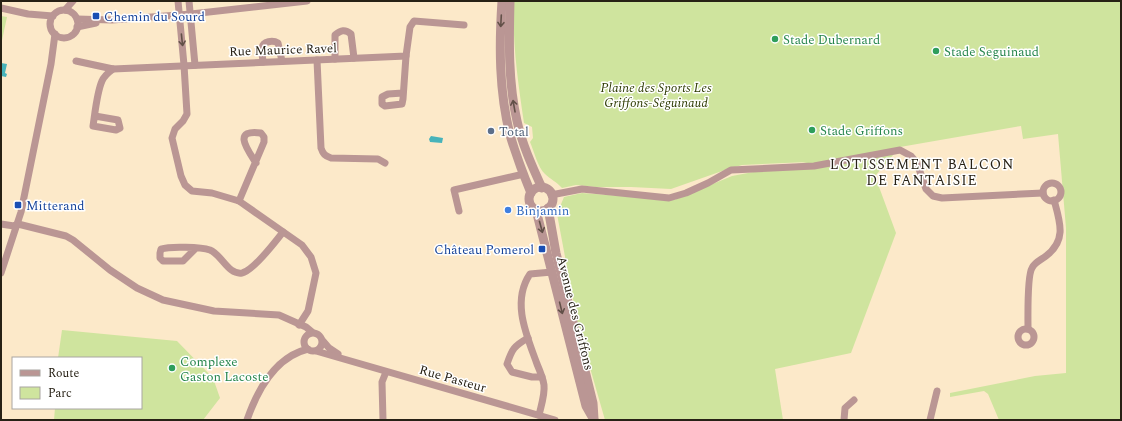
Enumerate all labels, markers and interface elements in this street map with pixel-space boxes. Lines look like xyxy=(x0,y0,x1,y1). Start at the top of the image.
place label: Chemin du Sourd xyxy=(104,7,205,27)
marker: Chemin du Sourd xyxy=(91,11,101,21)
one-way arrow xyxy=(497,15,504,28)
place label: Stade Dubernard xyxy=(783,30,880,50)
one-way arrow xyxy=(178,33,185,46)
marker: Stade Dubernard xyxy=(770,34,780,44)
street label: Rue Maurice Ravel xyxy=(229,38,338,62)
place label: Stade Seguinaud xyxy=(944,42,1039,62)
marker: Stade Seguinaud xyxy=(931,46,941,56)
park label: Plaine des Sports Les Griffons-Séguinaud xyxy=(600,78,712,113)
one-way arrow xyxy=(510,100,518,113)
place label: Stade Griffons xyxy=(820,121,903,141)
place label: Total xyxy=(499,122,529,142)
marker: Stade Griffons xyxy=(807,125,817,135)
marker: Total xyxy=(486,126,496,136)
district label: LOTISSEMENT BALCON DE FANTAISIE xyxy=(830,154,1014,191)
place label: Mitterand xyxy=(26,196,85,216)
marker: Mitterand xyxy=(13,200,23,210)
place label: Binjamin xyxy=(516,201,570,221)
marker: Binjamin xyxy=(503,205,513,215)
one-way arrow xyxy=(538,220,545,233)
place label: Château Pomerol xyxy=(434,240,534,260)
marker: Château Pomerol xyxy=(537,244,547,254)
street label: Avenue des Griffons xyxy=(551,254,599,372)
one-way arrow xyxy=(558,301,566,314)
place label: Complexe Gaston Lacoste xyxy=(180,352,268,387)
legend xyxy=(12,357,142,409)
street label: Rue Pasteur xyxy=(417,360,488,398)
marker: Complexe Gaston Lacoste xyxy=(167,363,177,373)
text: Route xyxy=(48,364,79,383)
text: Parc xyxy=(48,384,72,403)

